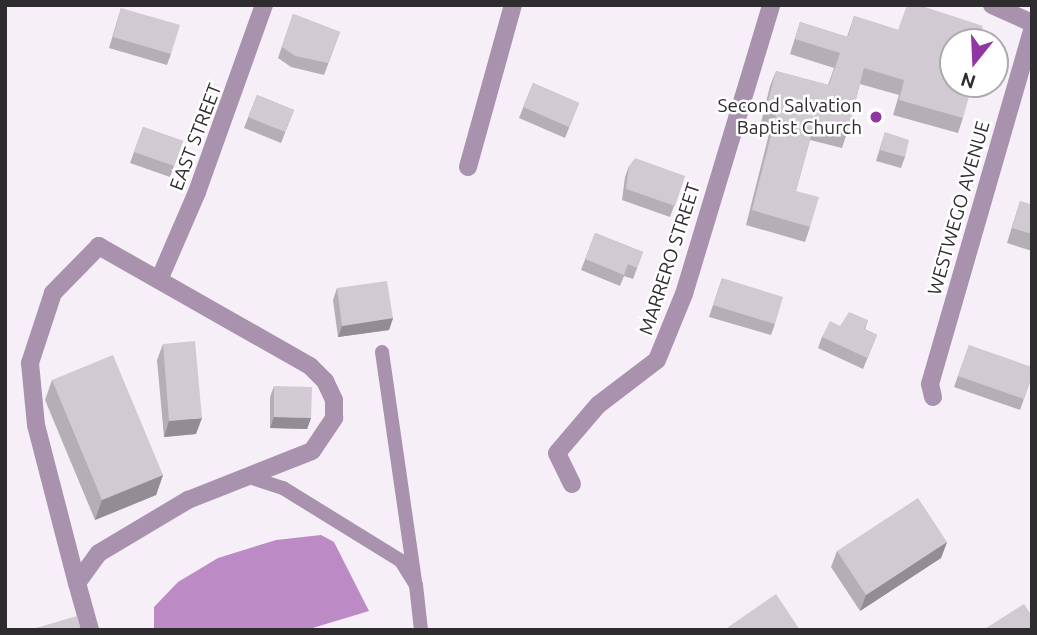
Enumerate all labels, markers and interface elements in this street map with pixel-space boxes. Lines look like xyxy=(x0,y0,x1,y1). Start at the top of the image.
north arrow xyxy=(939,28,1009,98)
text: N xyxy=(958,68,978,94)
street label: EAST STREET xyxy=(165,80,227,194)
place label: Second Salvation Baptist Church xyxy=(718,95,862,139)
marker: Second Salvation Baptist Church xyxy=(868,109,884,125)
street label: WESTWEGO AVENUE xyxy=(923,118,995,298)
street label: MARRERO STREET xyxy=(635,180,705,338)

